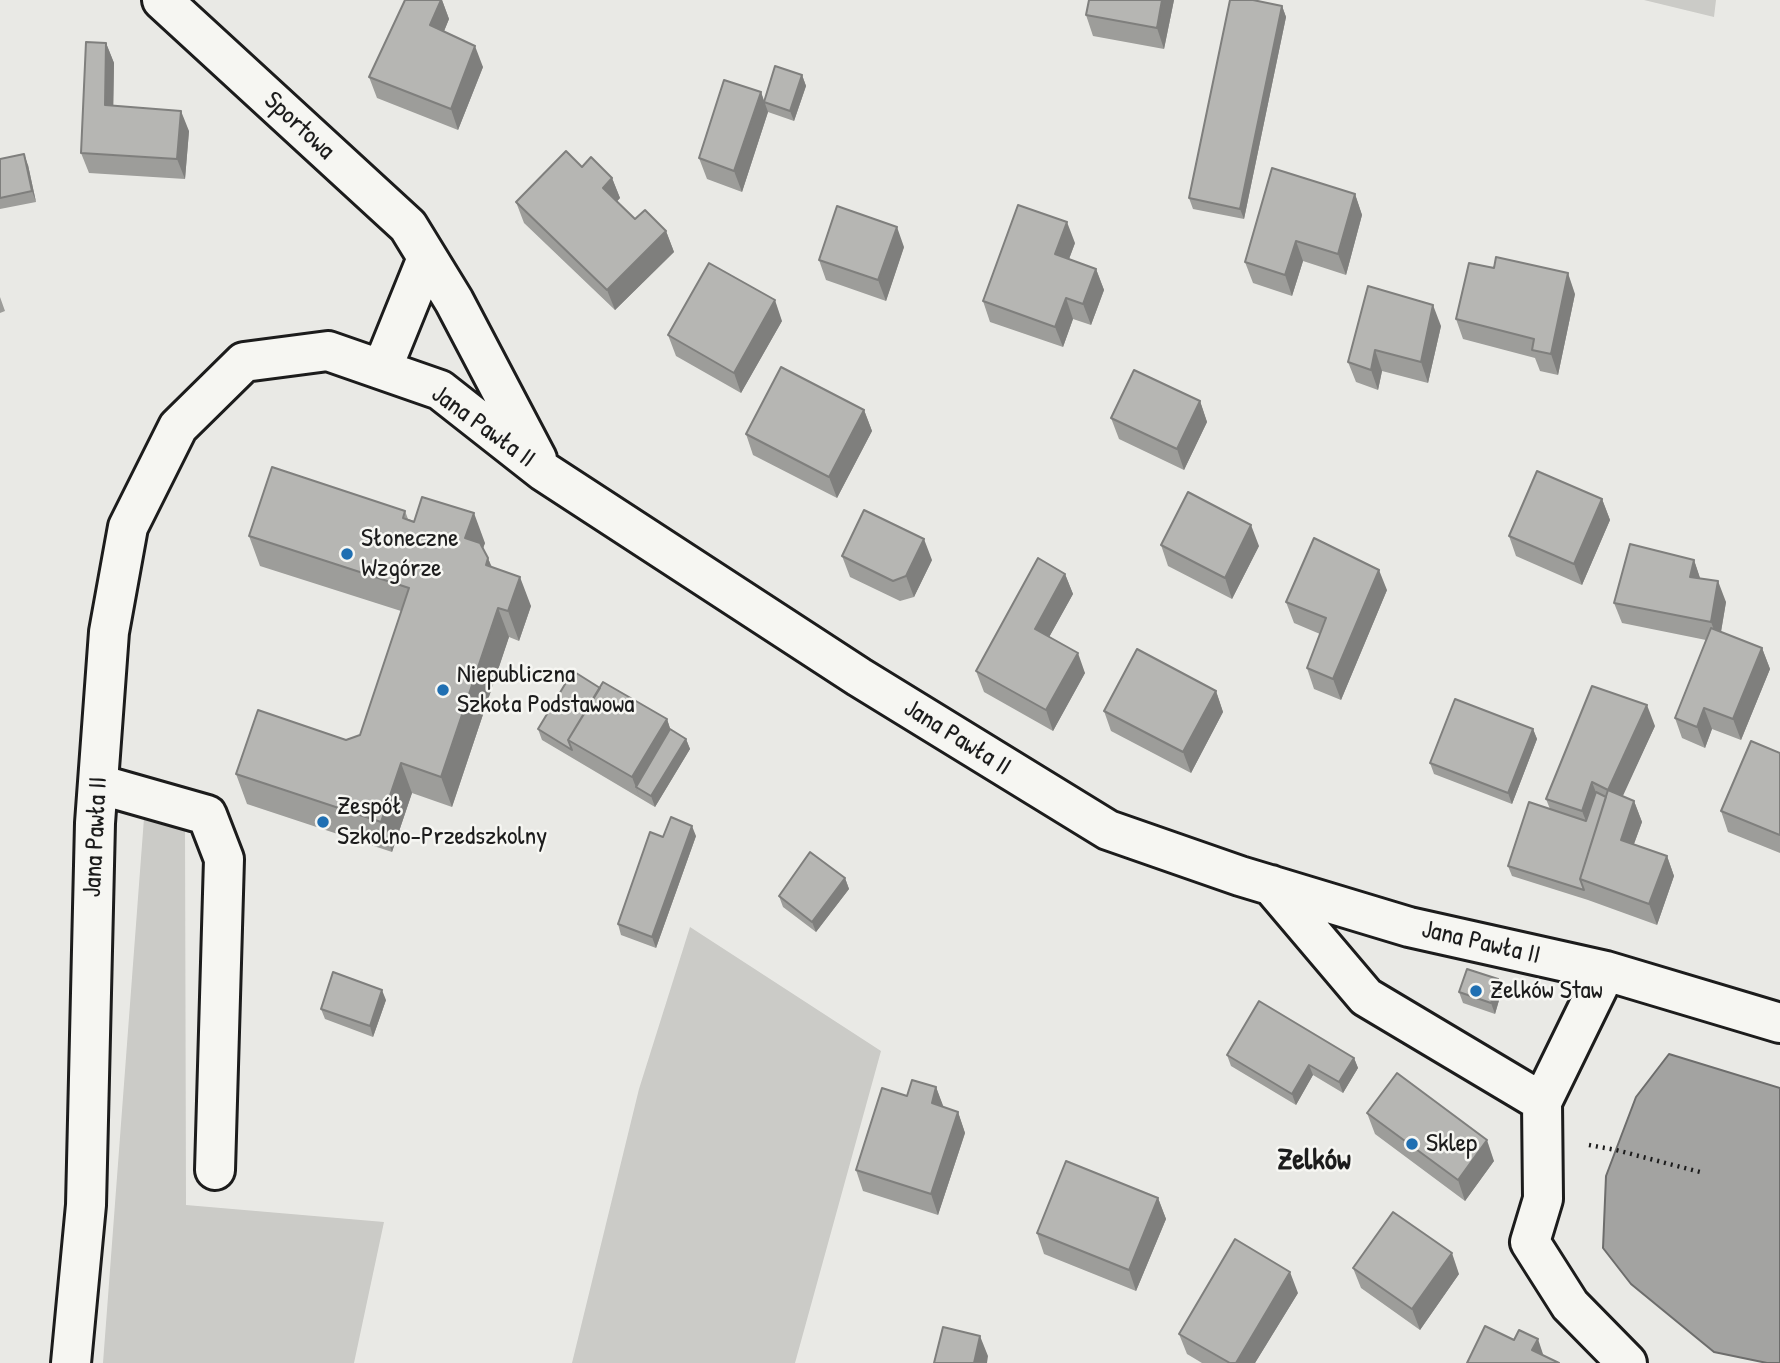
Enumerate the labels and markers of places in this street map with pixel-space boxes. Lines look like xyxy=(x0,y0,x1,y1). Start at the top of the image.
place label: Słoneczne Wzgórze xyxy=(361,523,459,584)
marker: Słoneczne Wzgórze xyxy=(339,546,355,562)
place label: Niepubliczna Szkoła Podstawowa xyxy=(457,659,634,720)
marker: Niepubliczna Szkoła Podstawowa xyxy=(435,682,451,698)
place label: Zespół Szkolno-Przedszkolny xyxy=(337,791,547,852)
marker: Zespół Szkolno-Przedszkolny xyxy=(315,814,331,830)
place label: Zelków Staw xyxy=(1490,975,1603,1007)
marker: Zelków Staw xyxy=(1468,983,1484,999)
place label: Sklep xyxy=(1426,1128,1477,1160)
marker: Sklep xyxy=(1404,1136,1420,1152)

